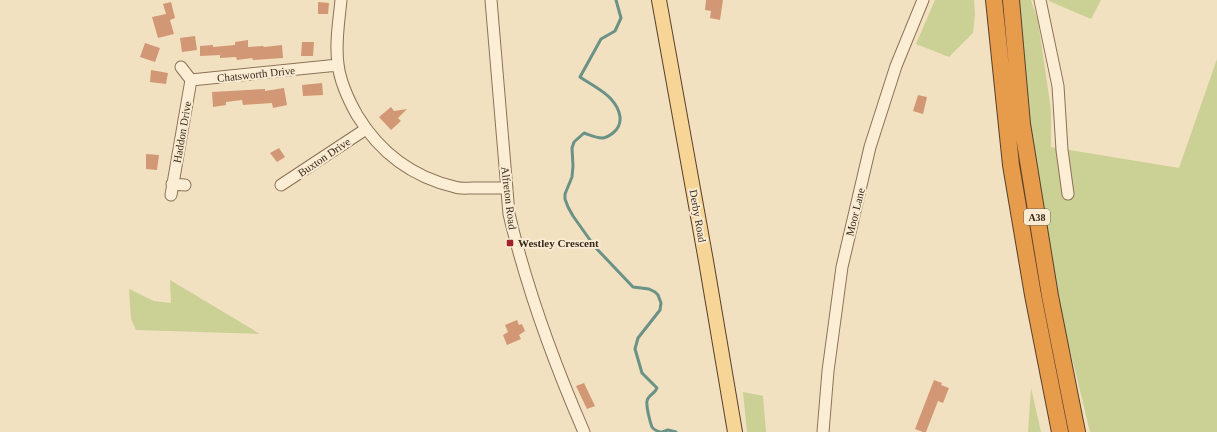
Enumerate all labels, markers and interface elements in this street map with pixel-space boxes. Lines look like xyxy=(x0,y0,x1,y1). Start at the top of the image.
street label: Chatsworth Drive xyxy=(216,64,296,84)
street label: Haddon Drive xyxy=(171,100,193,164)
street label: Buxton Drive xyxy=(296,135,352,179)
street label: Alfreton Road xyxy=(499,166,519,231)
street label: Moor Lane xyxy=(843,187,867,237)
street label: Derby Road xyxy=(687,189,709,244)
road number: A38 xyxy=(1024,209,1050,225)
place label: Westley Crescent xyxy=(518,237,599,249)
marker: Westley Crescent xyxy=(505,238,515,248)

